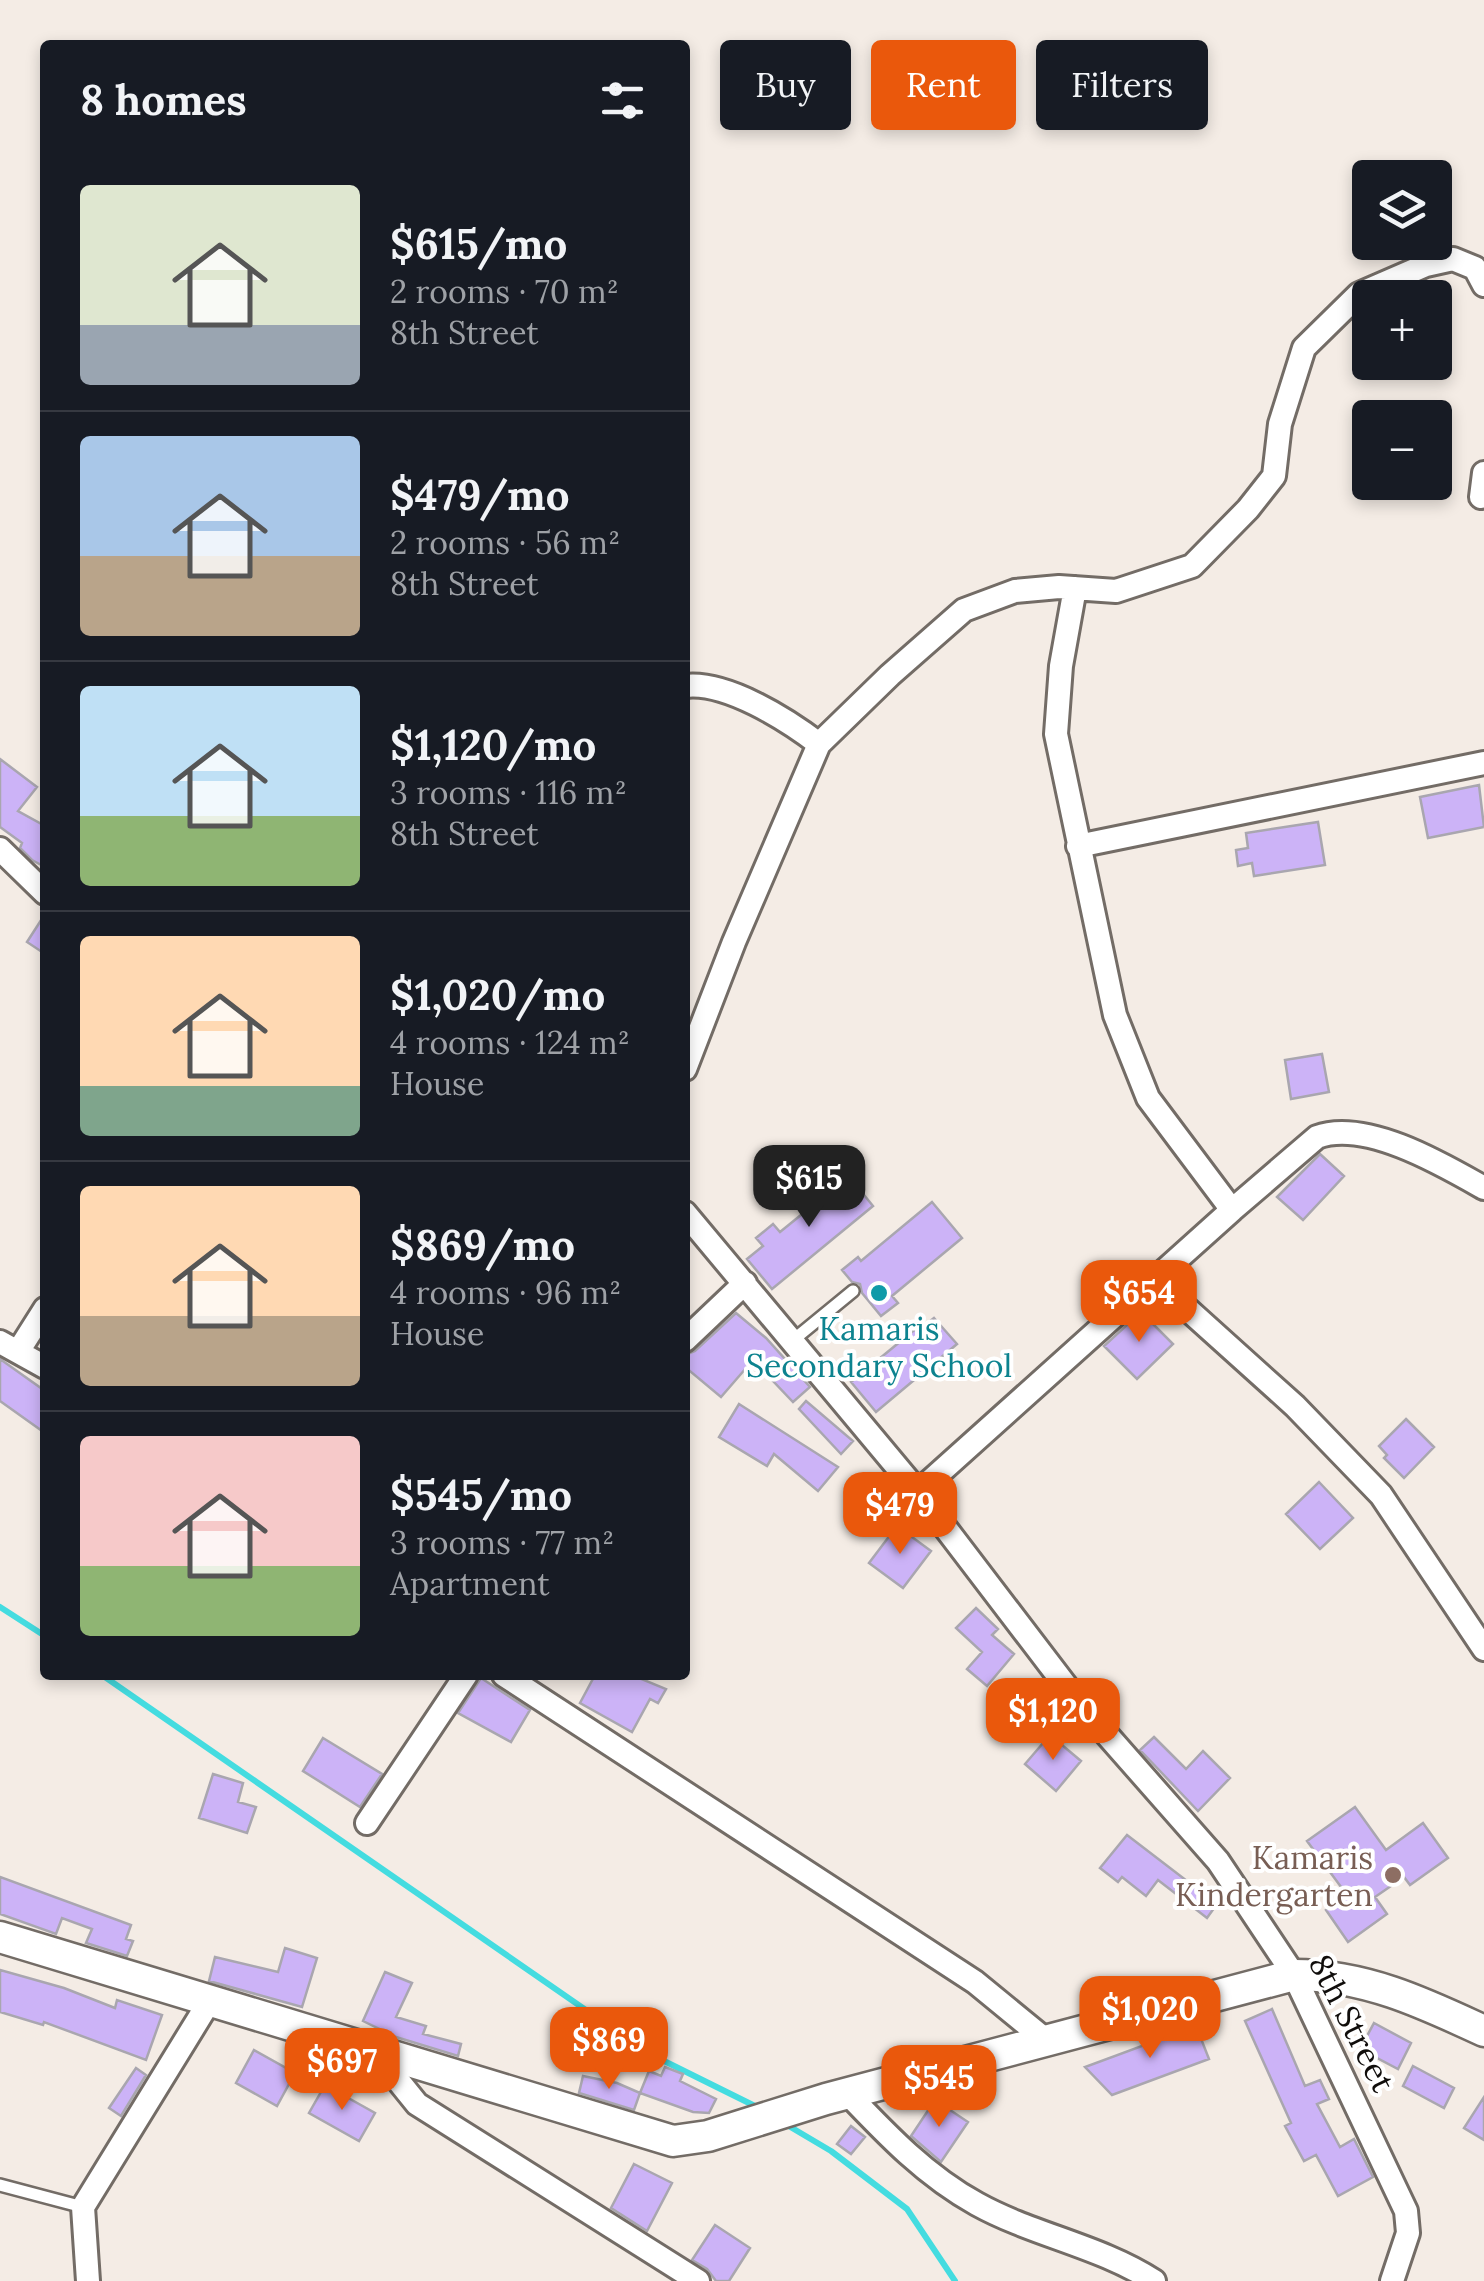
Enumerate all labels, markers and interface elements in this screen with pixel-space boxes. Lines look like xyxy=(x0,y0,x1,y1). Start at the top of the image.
chip: Buy xyxy=(720,40,851,130)
chip: Rent xyxy=(871,40,1016,130)
chip: Filters xyxy=(1036,40,1208,130)
text: 8 homes xyxy=(80,73,247,127)
icon: filters xyxy=(595,73,650,128)
map controls xyxy=(1352,160,1452,500)
button: layers xyxy=(1352,160,1452,260)
text: $615/mo xyxy=(390,217,567,271)
icon: home xyxy=(160,225,280,345)
text: 2 rooms · 70 m² xyxy=(390,271,619,312)
button: + xyxy=(1352,280,1452,380)
text: 8th Street xyxy=(390,312,539,353)
button: − xyxy=(1352,400,1452,500)
text: $479/mo xyxy=(390,468,569,522)
icon: home xyxy=(160,476,280,596)
text: 2 rooms · 56 m² xyxy=(390,522,620,563)
text: 8th Street xyxy=(390,563,539,604)
text: $1,120/mo xyxy=(390,718,596,772)
icon: home xyxy=(160,726,280,846)
text: 3 rooms · 116 m² xyxy=(390,772,627,813)
text: 8th Street xyxy=(390,813,539,854)
text: $1,020/mo xyxy=(390,968,605,1022)
icon: home xyxy=(160,976,280,1096)
text: 4 rooms · 124 m² xyxy=(390,1022,630,1063)
text: House xyxy=(390,1063,484,1104)
pin: $615 xyxy=(750,1145,868,1230)
text: $615 xyxy=(775,1157,843,1198)
text: $869/mo xyxy=(390,1218,575,1272)
icon: home xyxy=(160,1226,280,1346)
pin: $654 xyxy=(1080,1260,1198,1345)
text: 4 rooms · 96 m² xyxy=(390,1272,621,1313)
text: $654 xyxy=(1103,1272,1175,1313)
marker: Kamaris Secondary School xyxy=(868,1282,890,1304)
place label: Kamaris Secondary School xyxy=(746,1308,1012,1386)
text: House xyxy=(390,1313,484,1354)
text: $545/mo xyxy=(390,1468,572,1522)
pin: $479 xyxy=(841,1472,959,1557)
icon: home xyxy=(160,1476,280,1596)
text: $479 xyxy=(865,1484,935,1525)
text: 3 rooms · 77 m² xyxy=(390,1522,614,1563)
text: Apartment xyxy=(390,1563,550,1604)
pin: $1,120 xyxy=(972,1678,1134,1763)
text: $1,120 xyxy=(1008,1690,1098,1731)
place label: Kamaris Kindergarten xyxy=(1175,1837,1373,1915)
marker: Kamaris Kindergarten xyxy=(1382,1864,1404,1886)
street label: 8th Street xyxy=(1300,1947,1404,2099)
pin: $1,020 xyxy=(1069,1976,1231,2061)
text: $1,020 xyxy=(1101,1988,1199,2029)
pin: $869 xyxy=(550,2007,668,2092)
text: $869 xyxy=(572,2019,646,2060)
pin: $697 xyxy=(283,2028,401,2113)
text: $697 xyxy=(307,2040,377,2081)
pin: $545 xyxy=(880,2045,998,2130)
text: $545 xyxy=(903,2057,975,2098)

